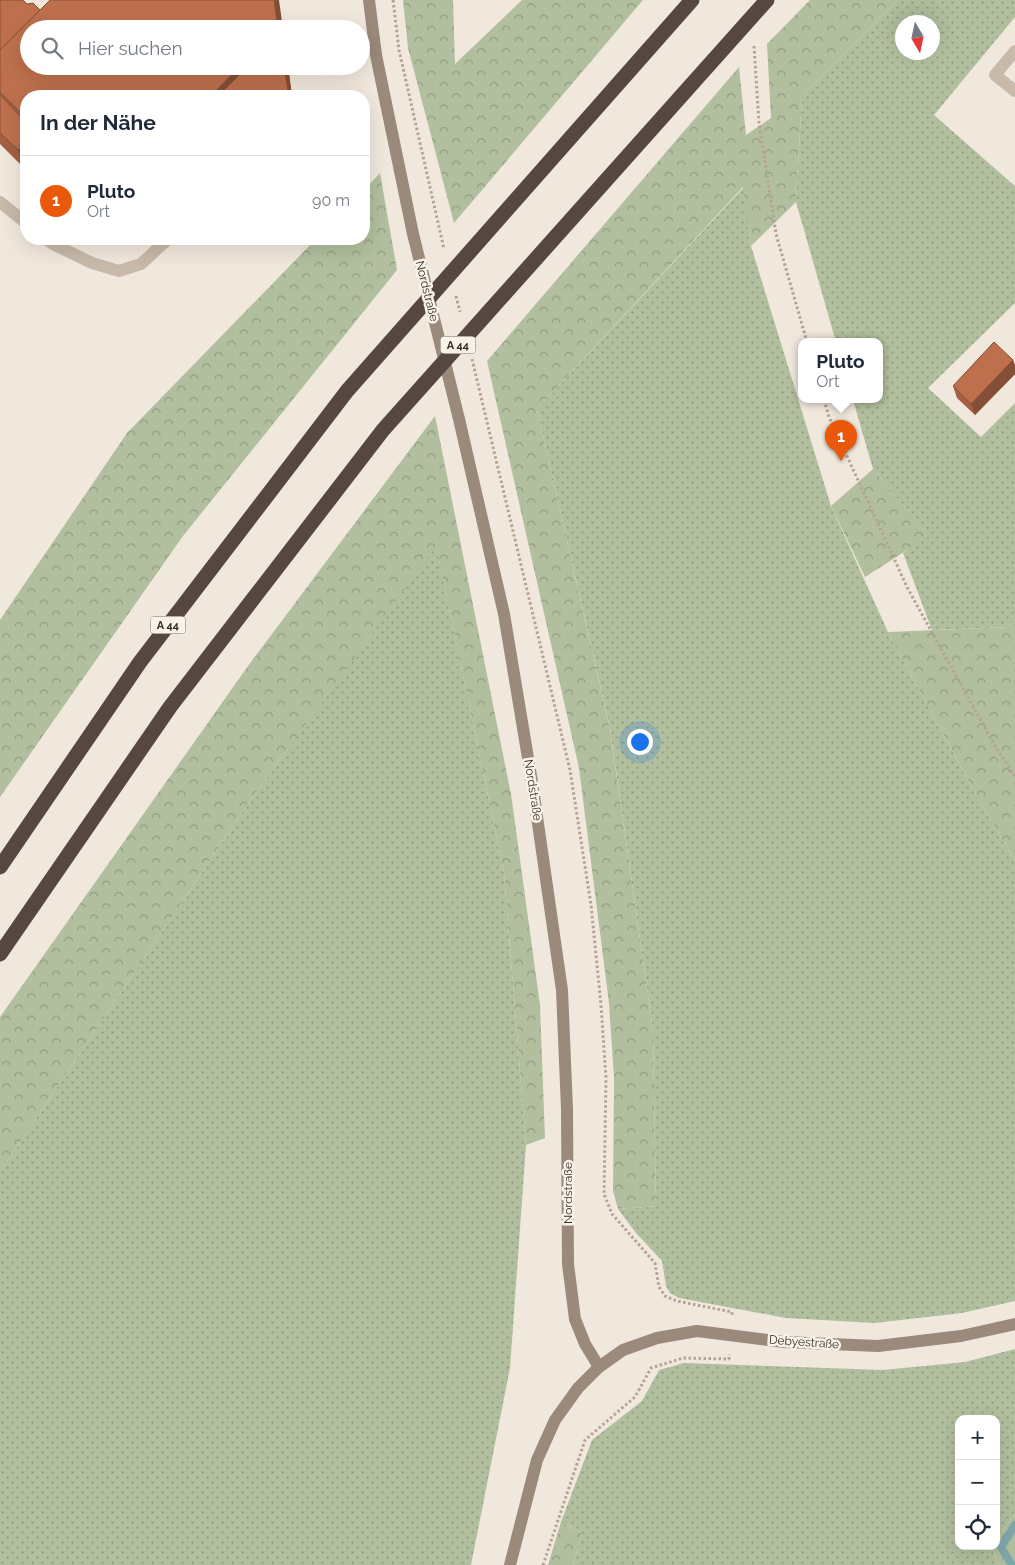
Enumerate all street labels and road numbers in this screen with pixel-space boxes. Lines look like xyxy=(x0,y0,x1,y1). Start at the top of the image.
street label: Nordstraße xyxy=(413,259,441,323)
road number: A 44 xyxy=(440,336,476,354)
road number: A 44 xyxy=(150,616,186,634)
street label: Nordstraße xyxy=(521,758,545,822)
street label: Nordstraße xyxy=(561,1162,575,1224)
street label: Debyestraße xyxy=(768,1333,840,1351)

